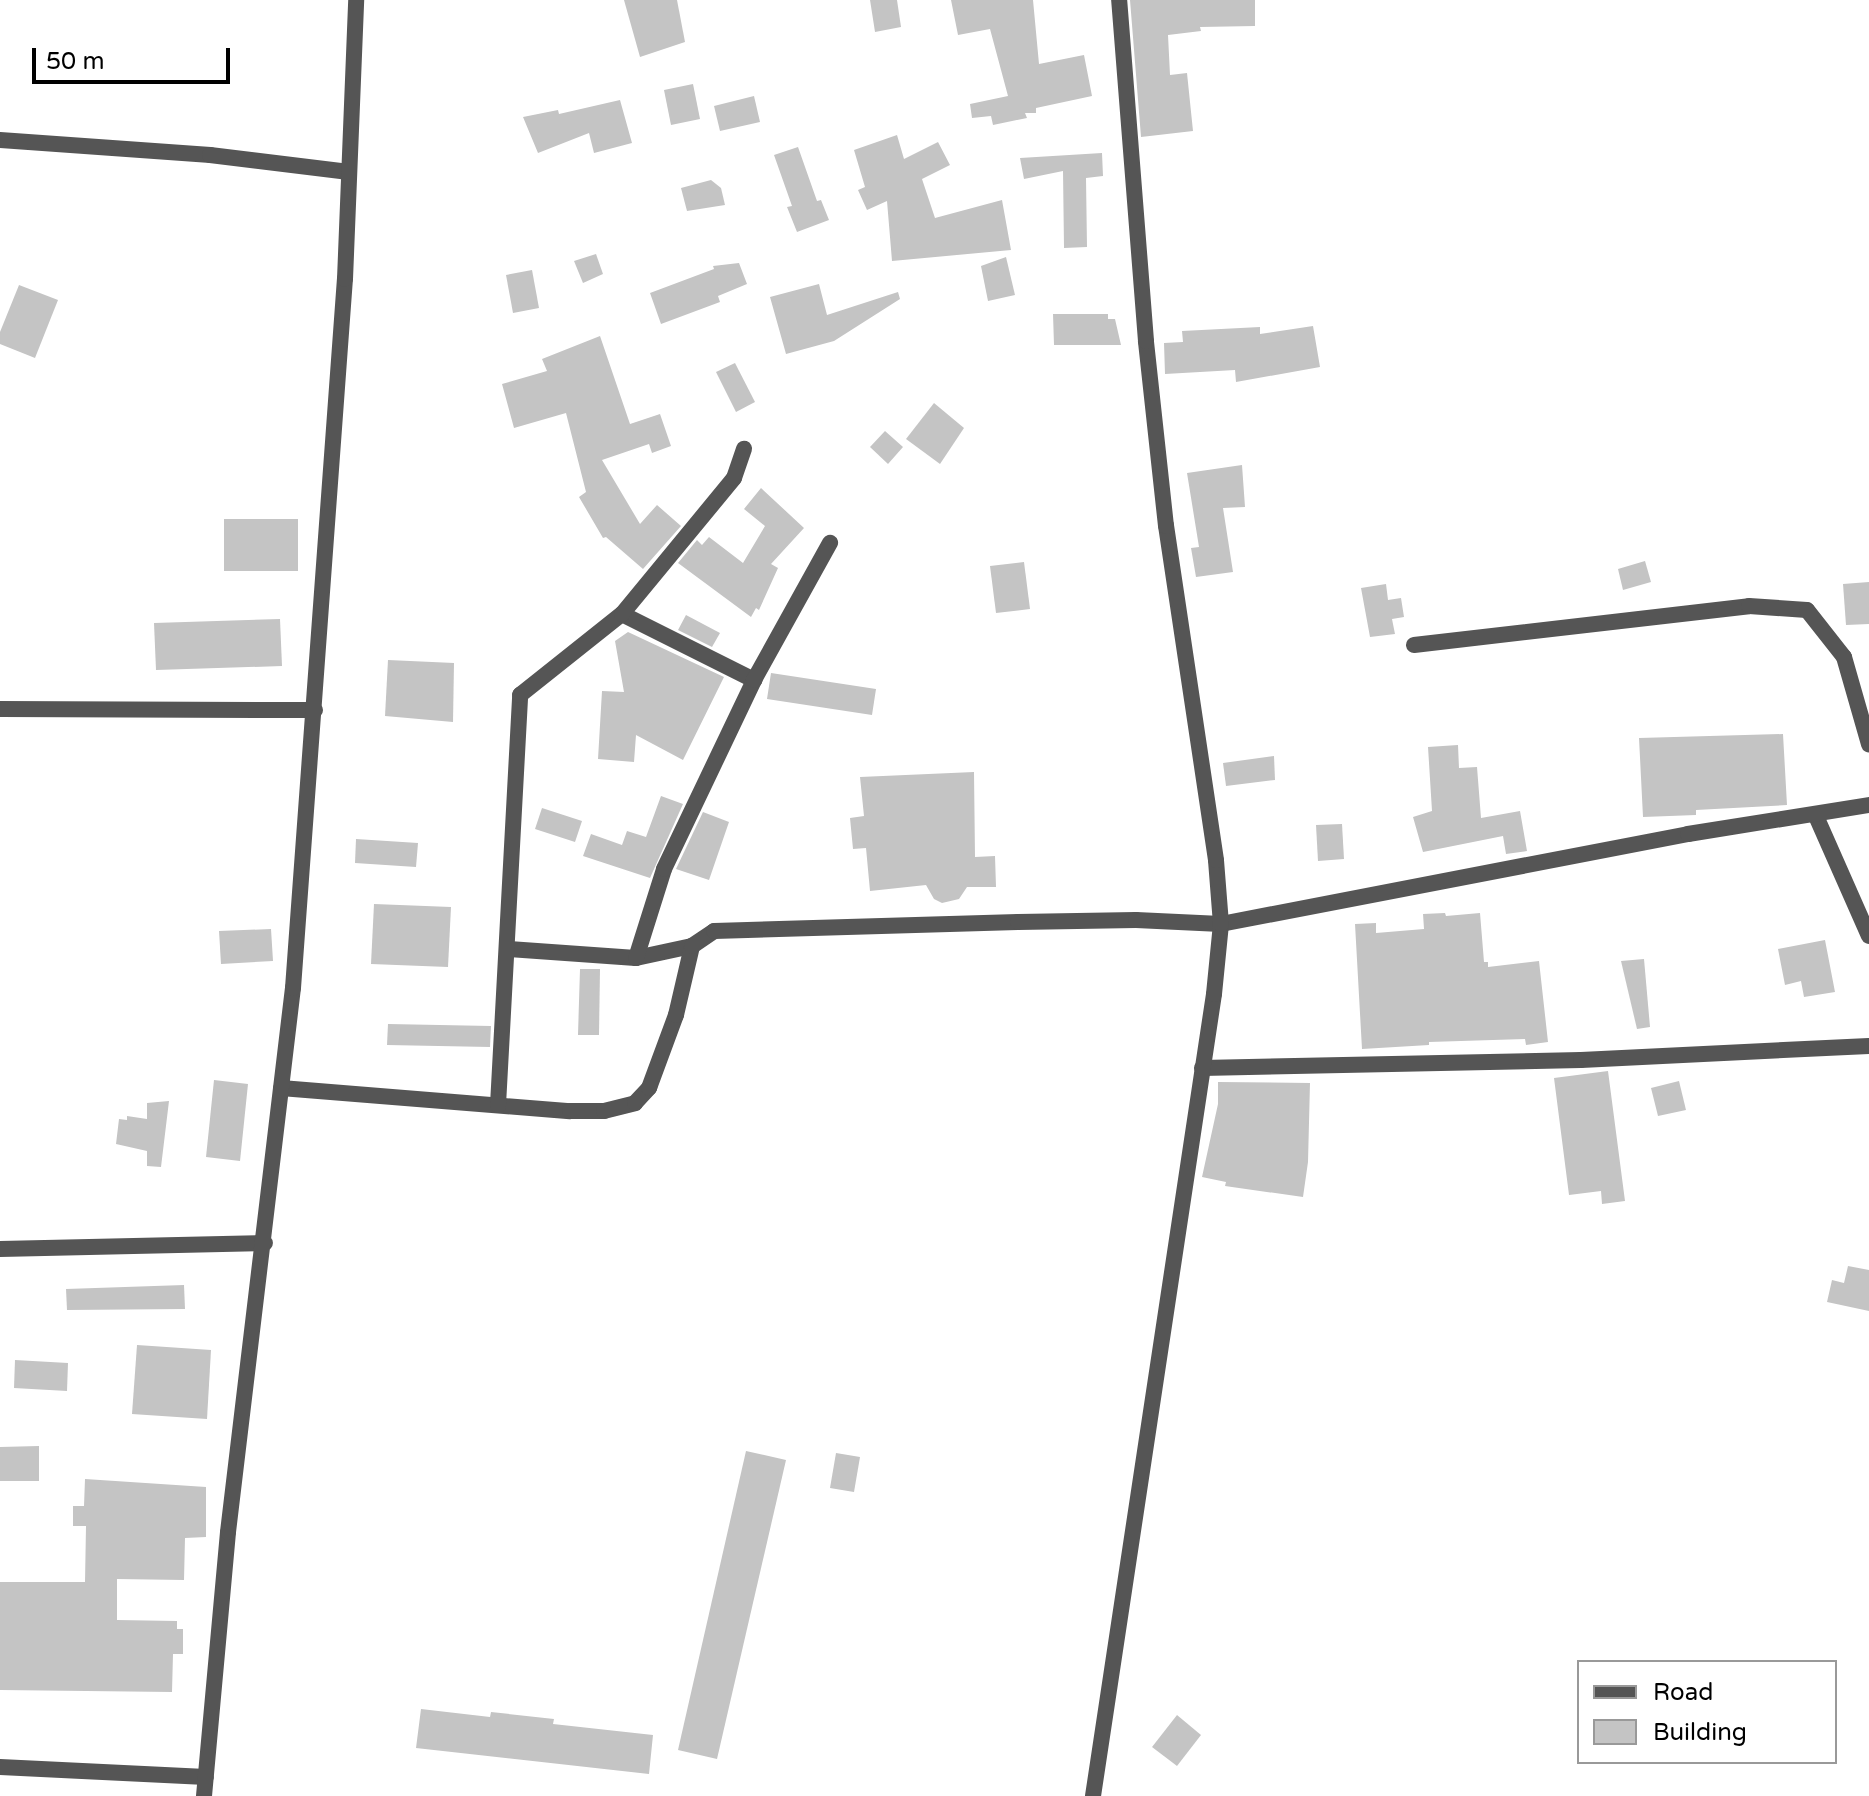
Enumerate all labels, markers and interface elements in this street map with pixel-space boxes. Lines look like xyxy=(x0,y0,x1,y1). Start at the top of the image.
scale bar xyxy=(36,32,234,82)
text: 50 m xyxy=(46,47,104,76)
legend xyxy=(1577,1660,1837,1764)
text: Road xyxy=(1653,1678,1713,1707)
text: Building xyxy=(1653,1718,1747,1747)

